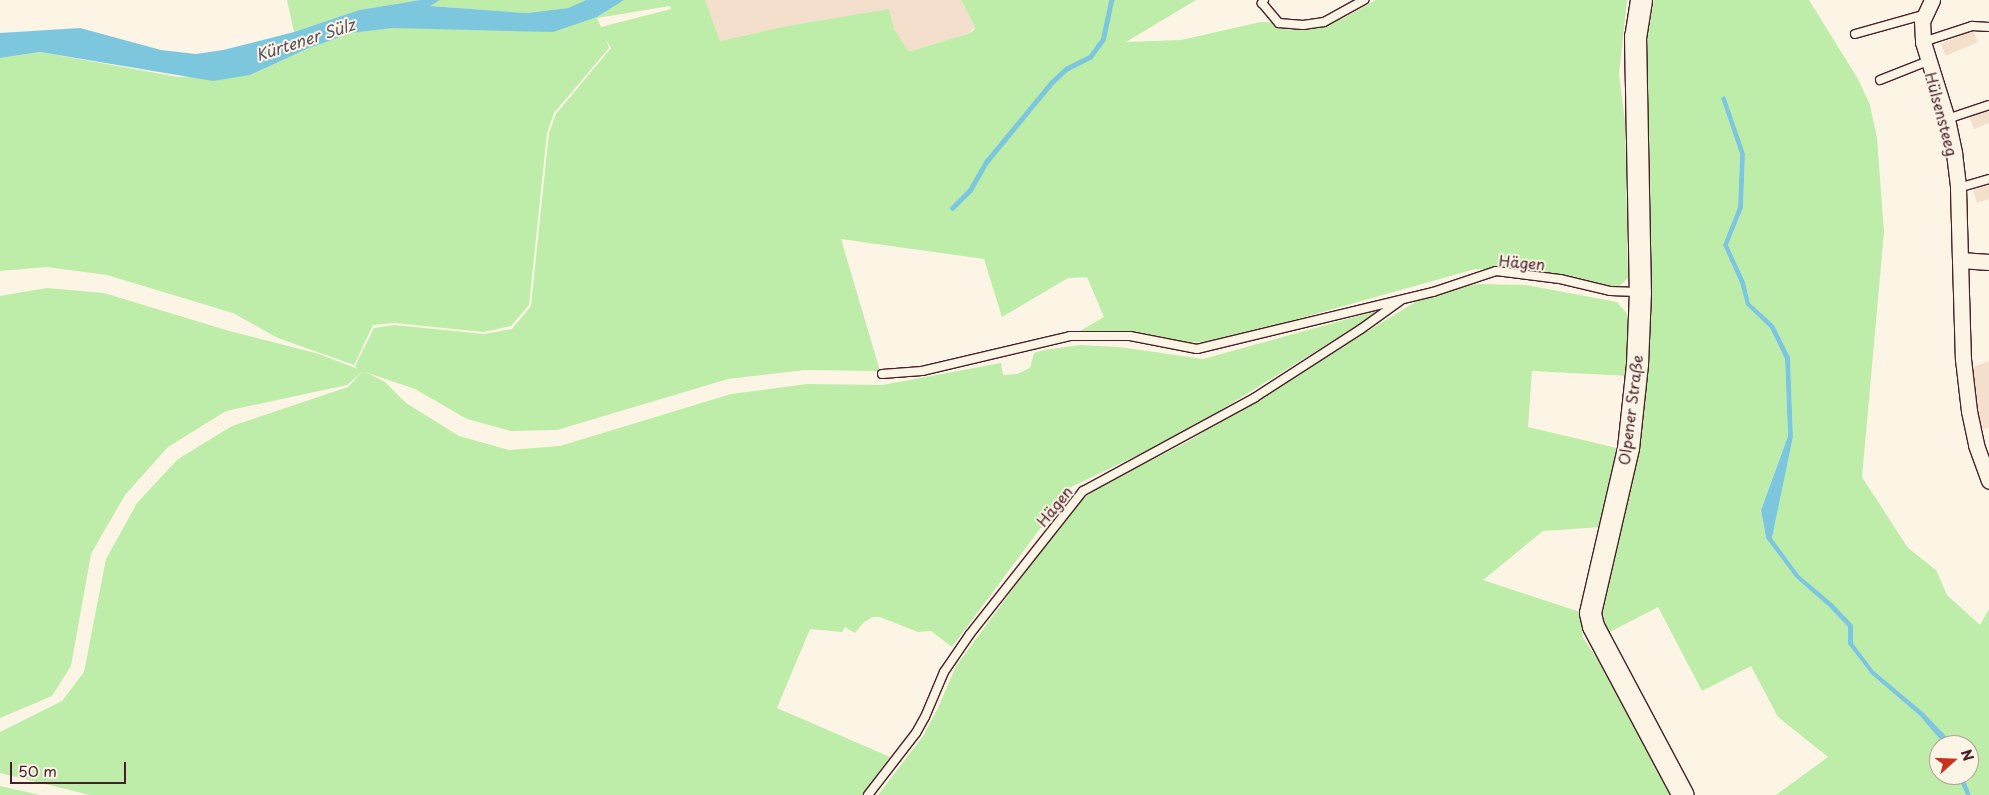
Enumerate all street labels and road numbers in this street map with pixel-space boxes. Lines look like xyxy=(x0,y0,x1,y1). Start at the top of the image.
street label: Hülsensteeg xyxy=(1922,70,1962,158)
street label: Hägen xyxy=(1498,251,1546,273)
street label: Olpener Straße xyxy=(1614,353,1646,467)
street label: Hägen xyxy=(1032,482,1076,530)

